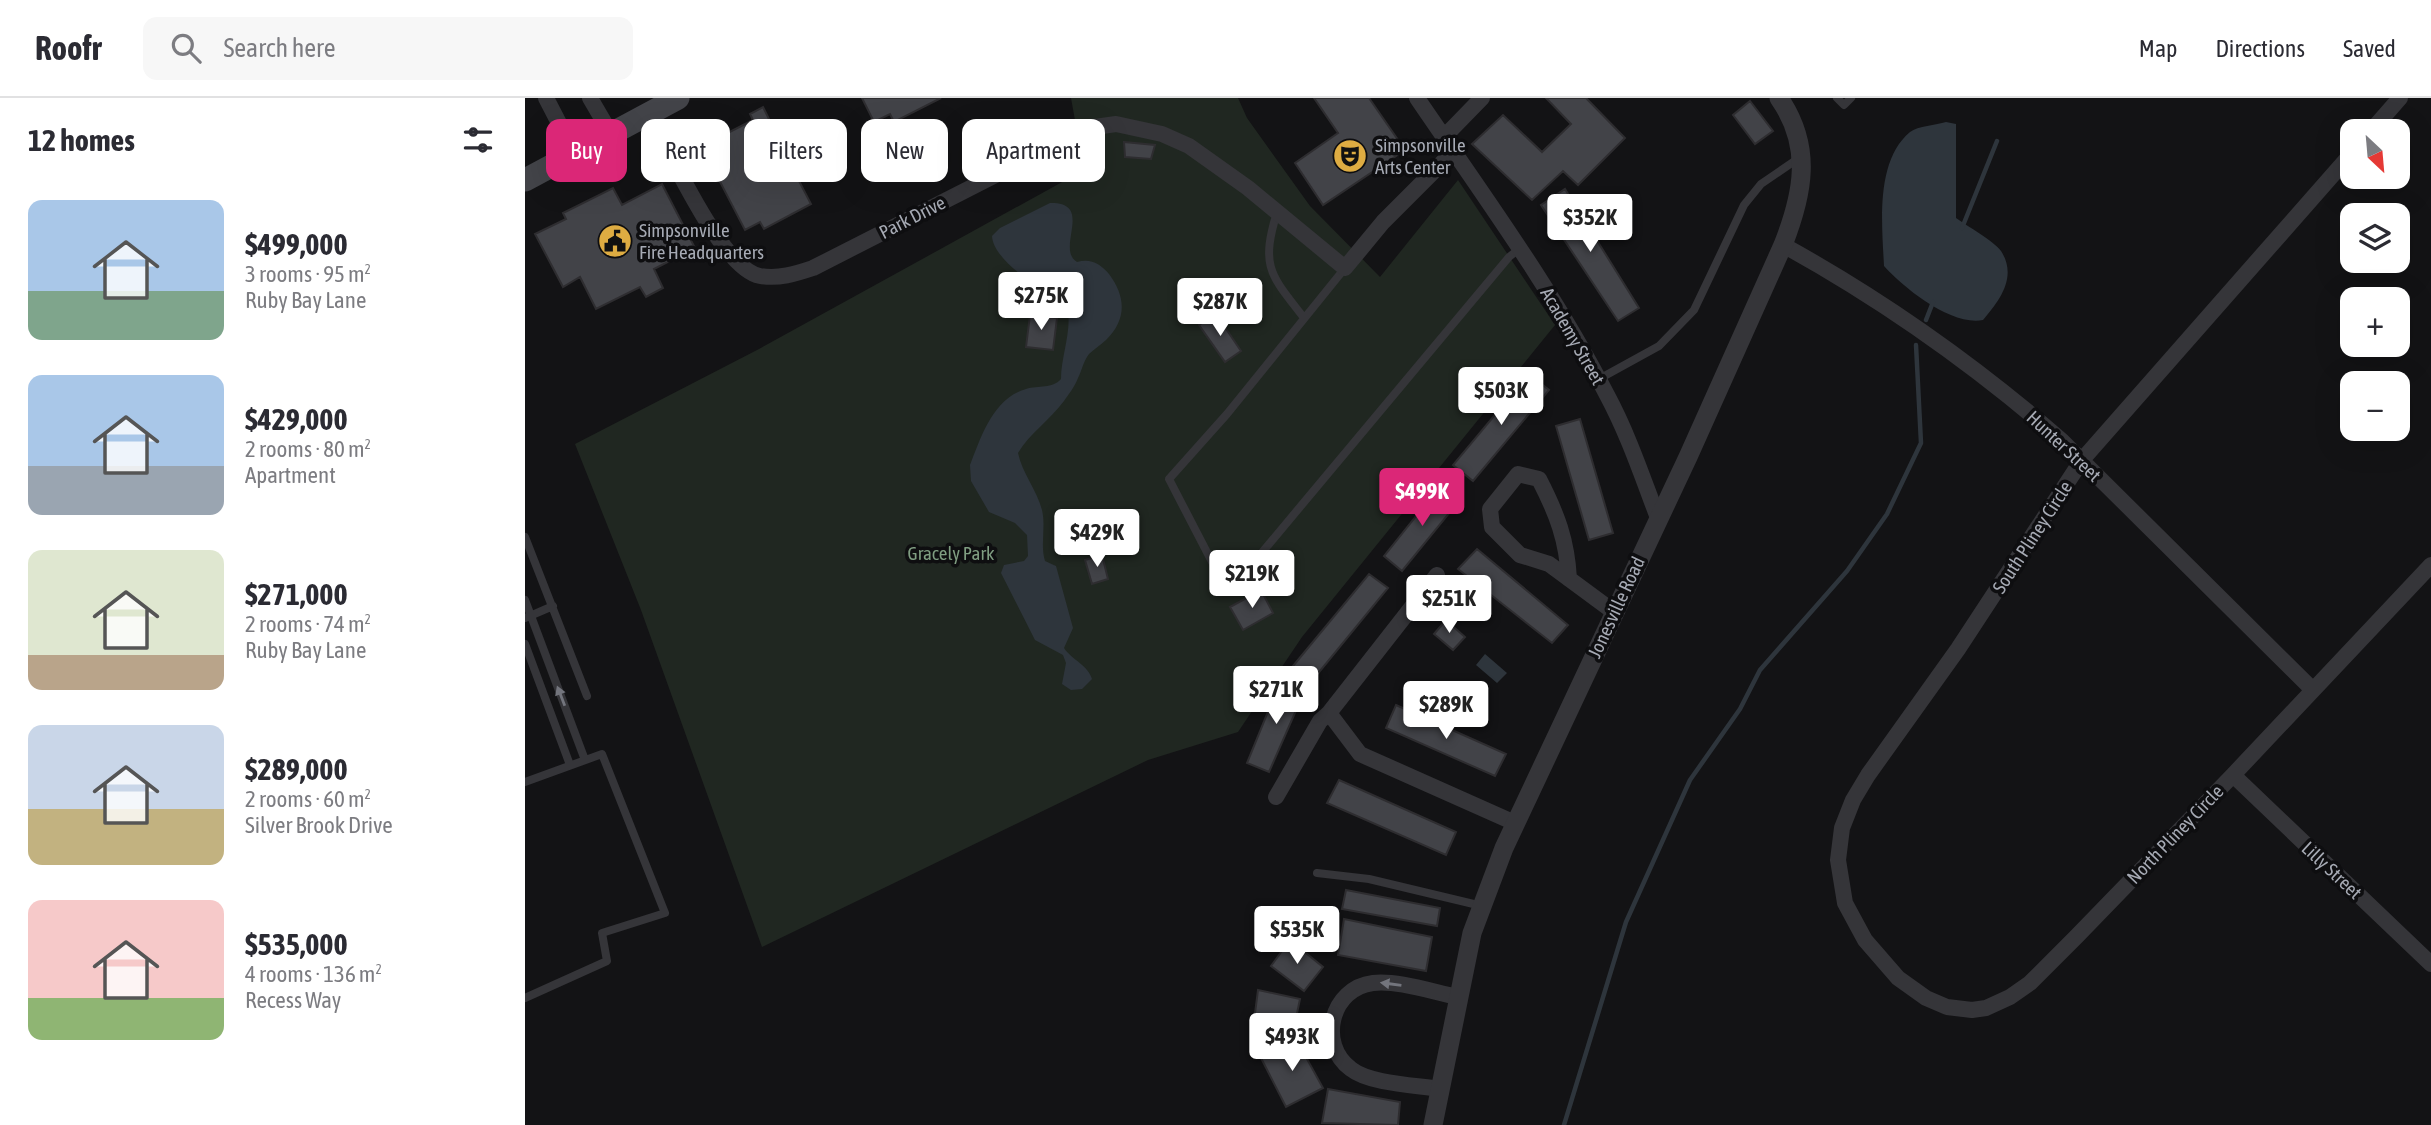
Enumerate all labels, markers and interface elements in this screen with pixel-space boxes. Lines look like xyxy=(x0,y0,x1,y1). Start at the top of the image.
search box xyxy=(143,17,633,80)
text: Roofr xyxy=(35,29,101,67)
icon: search xyxy=(167,29,205,67)
text: Search here xyxy=(223,33,336,63)
text: Map xyxy=(2139,35,2177,62)
text: Directions xyxy=(2215,35,2305,62)
text: Saved xyxy=(2343,35,2396,62)
chip: Buy xyxy=(546,119,627,182)
chip: Rent xyxy=(641,119,730,182)
chip: Filters xyxy=(744,119,847,182)
chip: New xyxy=(861,119,948,182)
chip: Apartment xyxy=(962,119,1105,182)
north arrow xyxy=(2340,119,2410,189)
map controls xyxy=(2340,119,2410,441)
icon: filters xyxy=(459,121,497,159)
text: 12 homes xyxy=(28,123,135,157)
place label: Simpsonville Arts Center xyxy=(1375,134,1466,178)
theatre icon: Simpsonville Arts Center xyxy=(1331,137,1369,175)
street label: Park Drive xyxy=(875,191,949,243)
pin: $352K xyxy=(1541,194,1639,254)
button: layers xyxy=(2340,203,2410,273)
text: $352K xyxy=(1563,204,1617,230)
place label: Simpsonville Fire Headquarters xyxy=(639,219,764,263)
public building icon: Simpsonville Fire Headquarters xyxy=(596,222,634,260)
text: $499,000 xyxy=(245,227,348,261)
icon: home xyxy=(84,228,168,312)
text: 3 rooms · 95 m² xyxy=(245,261,371,287)
pin: $275K xyxy=(992,272,1090,332)
pin: $287K xyxy=(1171,278,1269,338)
text: $275K xyxy=(1014,282,1068,308)
street label: Academy Street xyxy=(1536,283,1610,389)
text: Ruby Bay Lane xyxy=(245,287,366,313)
button: + xyxy=(2340,287,2410,357)
text: $287K xyxy=(1193,288,1247,314)
pin: $503K xyxy=(1452,368,1550,427)
button: − xyxy=(2340,371,2410,441)
text: $503K xyxy=(1474,377,1528,403)
text: $429,000 xyxy=(245,402,348,436)
icon: home xyxy=(84,403,168,487)
street label: Hunter Street xyxy=(2022,406,2106,486)
text: 2 rooms · 80 m² xyxy=(245,436,371,462)
text: Apartment xyxy=(245,462,336,488)
pin: $499K xyxy=(1373,468,1471,528)
street label: South Pliney Circle xyxy=(1988,477,2076,597)
text: $499K xyxy=(1395,478,1449,504)
pin: $429K xyxy=(1048,510,1146,569)
text: $429K xyxy=(1070,519,1124,545)
park label: Gracely Park xyxy=(908,542,995,564)
pin: $219K xyxy=(1203,550,1301,610)
street label: Jonesville Road xyxy=(1583,553,1649,661)
text: $219K xyxy=(1225,560,1279,586)
pin: $251K xyxy=(1400,575,1498,635)
text: $271,000 xyxy=(245,577,348,611)
icon: home xyxy=(84,578,168,662)
text: $251K xyxy=(1422,585,1476,611)
text: 2 rooms · 74 m² xyxy=(245,611,371,637)
text: Ruby Bay Lane xyxy=(245,637,366,663)
pin: $271K xyxy=(1227,666,1325,726)
text: $271K xyxy=(1249,676,1303,702)
pin: $289K xyxy=(1397,682,1495,741)
one-way arrow xyxy=(556,686,567,707)
text: $289K xyxy=(1419,691,1473,717)
text: $289,000 xyxy=(245,752,348,786)
icon: home xyxy=(84,753,168,837)
street label: North Pliney Circle xyxy=(2122,780,2228,888)
text: 2 rooms · 60 m² xyxy=(245,786,371,812)
text: Silver Brook Drive xyxy=(245,812,393,838)
street label: Lilly Street xyxy=(2298,837,2366,903)
pin: $535K xyxy=(1248,906,1346,966)
text: $535K xyxy=(1270,916,1324,942)
text: $535,000 xyxy=(245,927,348,961)
icon: home xyxy=(84,928,168,1012)
text: 4 rooms · 136 m² xyxy=(245,961,382,987)
one-way arrow xyxy=(1380,979,1402,990)
text: Recess Way xyxy=(245,987,341,1013)
pin: $493K xyxy=(1243,1014,1341,1073)
text: $493K xyxy=(1265,1023,1319,1049)

